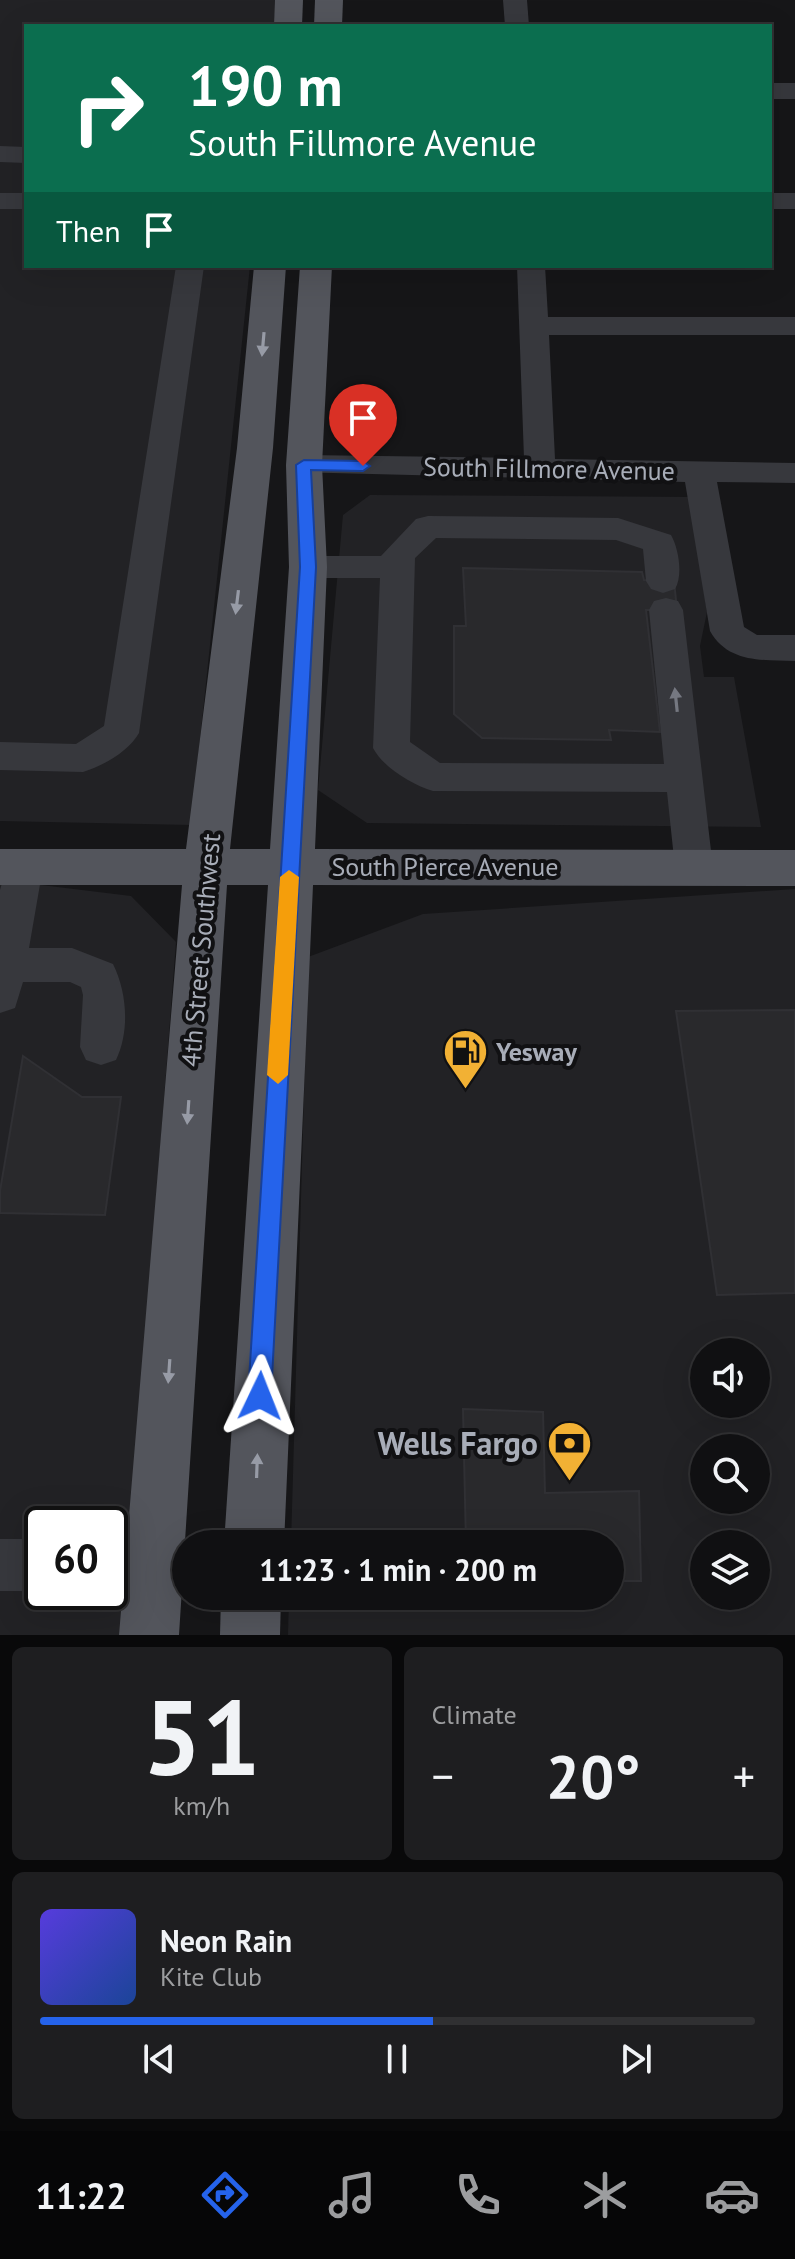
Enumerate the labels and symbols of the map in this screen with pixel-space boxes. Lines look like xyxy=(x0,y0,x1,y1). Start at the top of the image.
one-way arrow xyxy=(257,332,270,357)
pin xyxy=(329,384,397,466)
street label: South Fillmore Avenue xyxy=(423,450,675,487)
one-way arrow xyxy=(230,590,243,615)
one-way arrow xyxy=(669,687,682,712)
street label: 4th Street Southwest xyxy=(174,832,227,1068)
street label: South Pierce Avenue xyxy=(332,850,558,883)
fuel station icon: Yesway xyxy=(441,1028,489,1091)
place label: Yesway xyxy=(495,1035,577,1068)
one-way arrow xyxy=(181,1100,194,1125)
position arrow xyxy=(218,1354,302,1438)
one-way arrow xyxy=(162,1359,175,1384)
bank icon: Wells Fargo xyxy=(545,1420,593,1483)
place label: Wells Fargo xyxy=(378,1422,538,1464)
one-way arrow xyxy=(251,1453,264,1478)
speed limit sign: 60 xyxy=(24,1506,128,1610)

